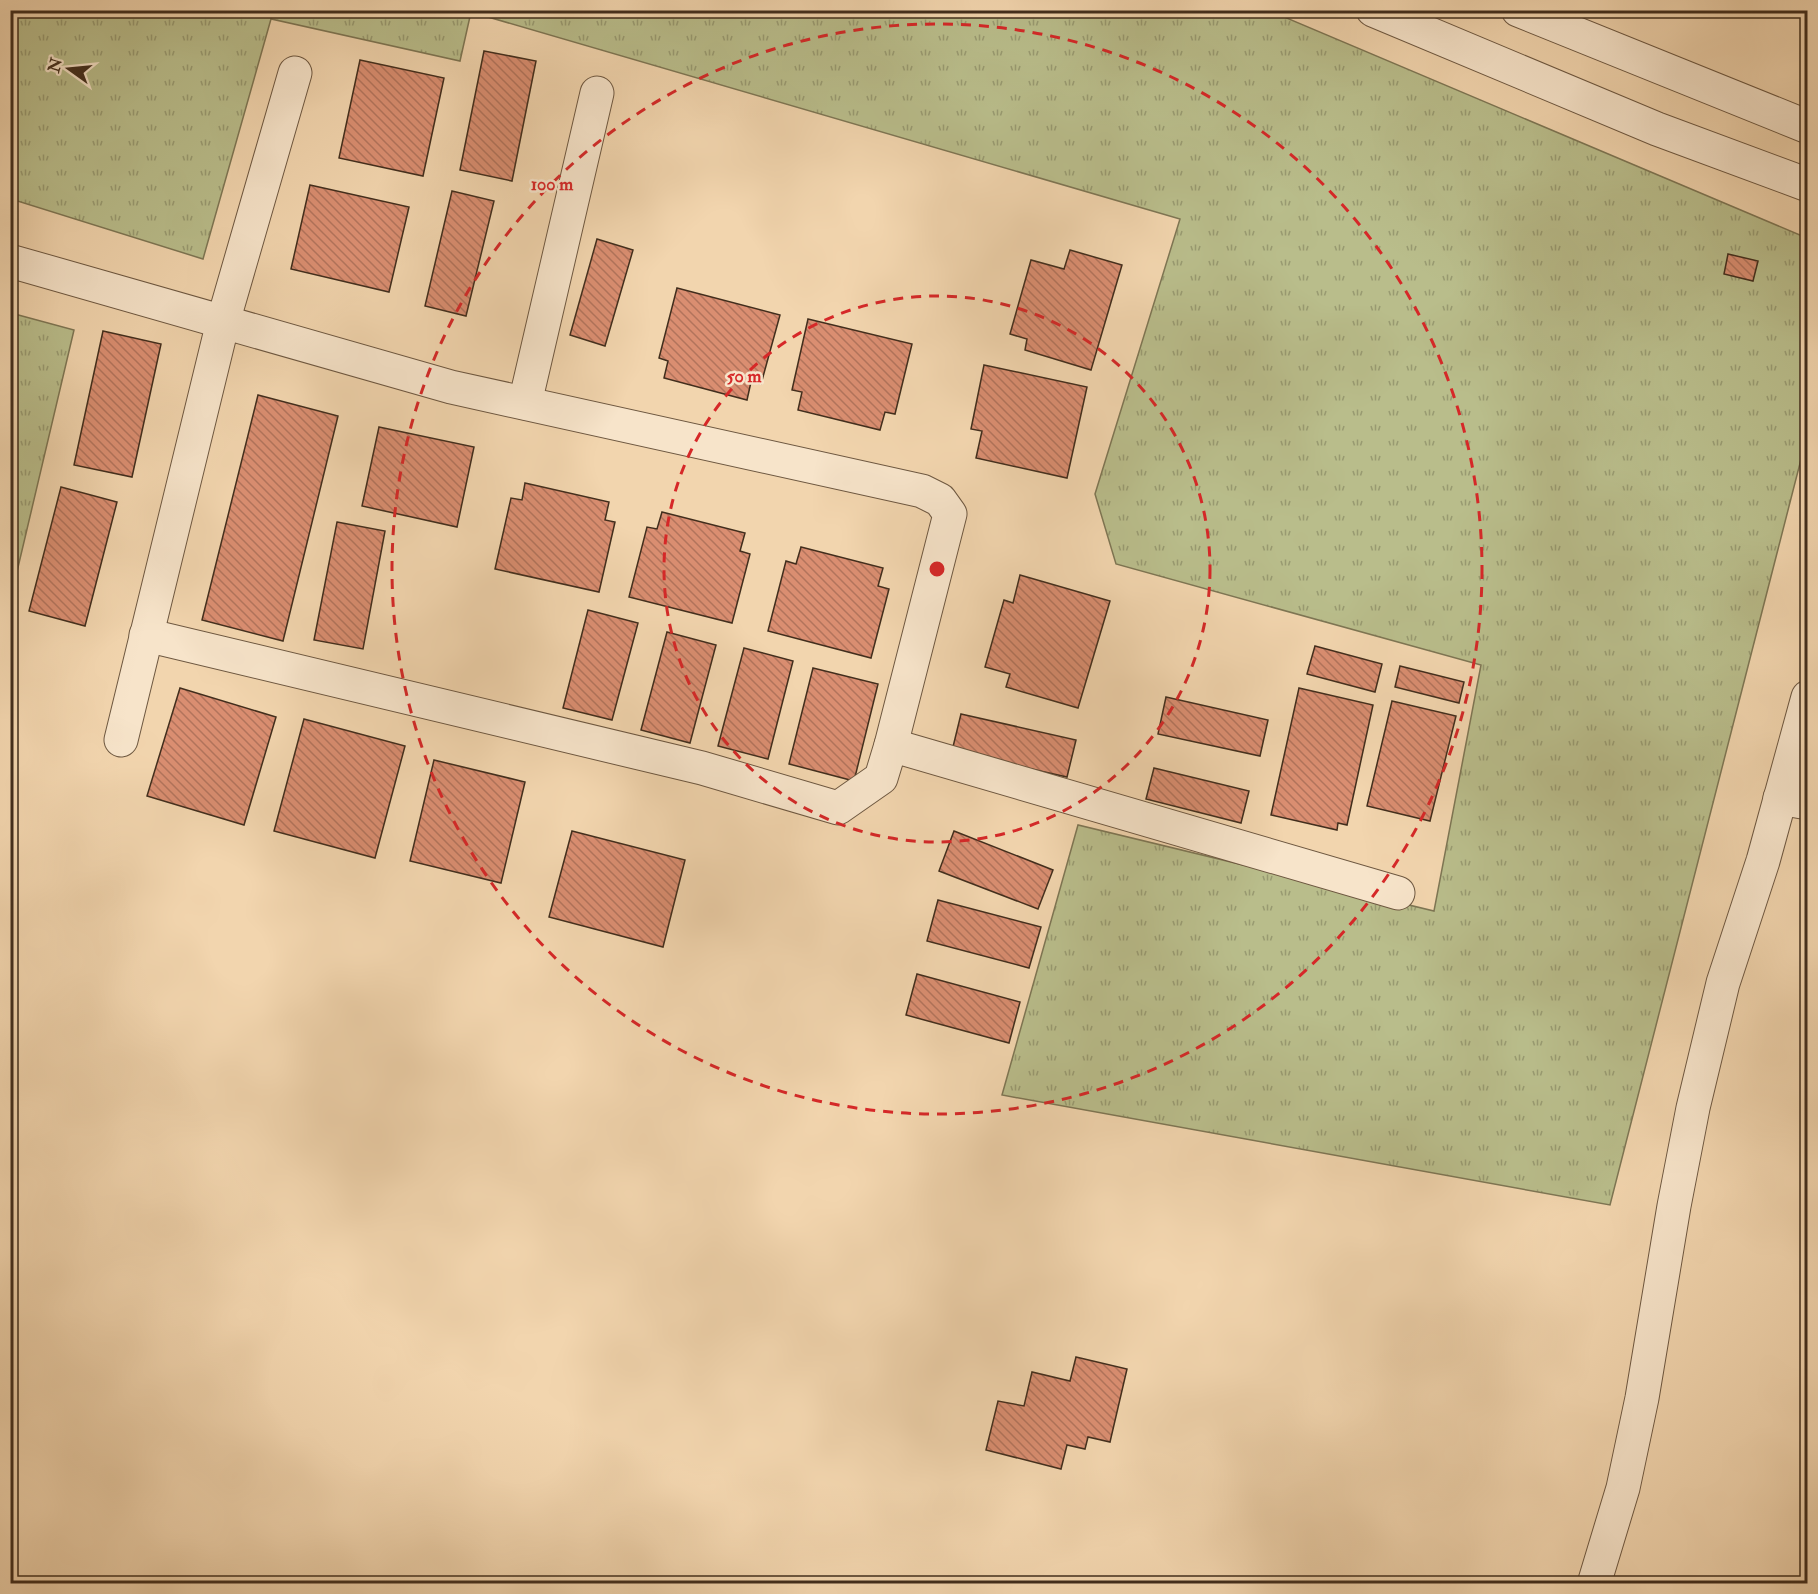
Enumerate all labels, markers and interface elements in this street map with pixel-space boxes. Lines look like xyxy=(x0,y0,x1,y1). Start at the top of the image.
north arrow xyxy=(39,39,99,99)
text: N xyxy=(44,55,67,76)
text: 100 m xyxy=(531,173,574,196)
text: 50 m xyxy=(727,365,762,388)
centre of rings xyxy=(927,559,947,579)

